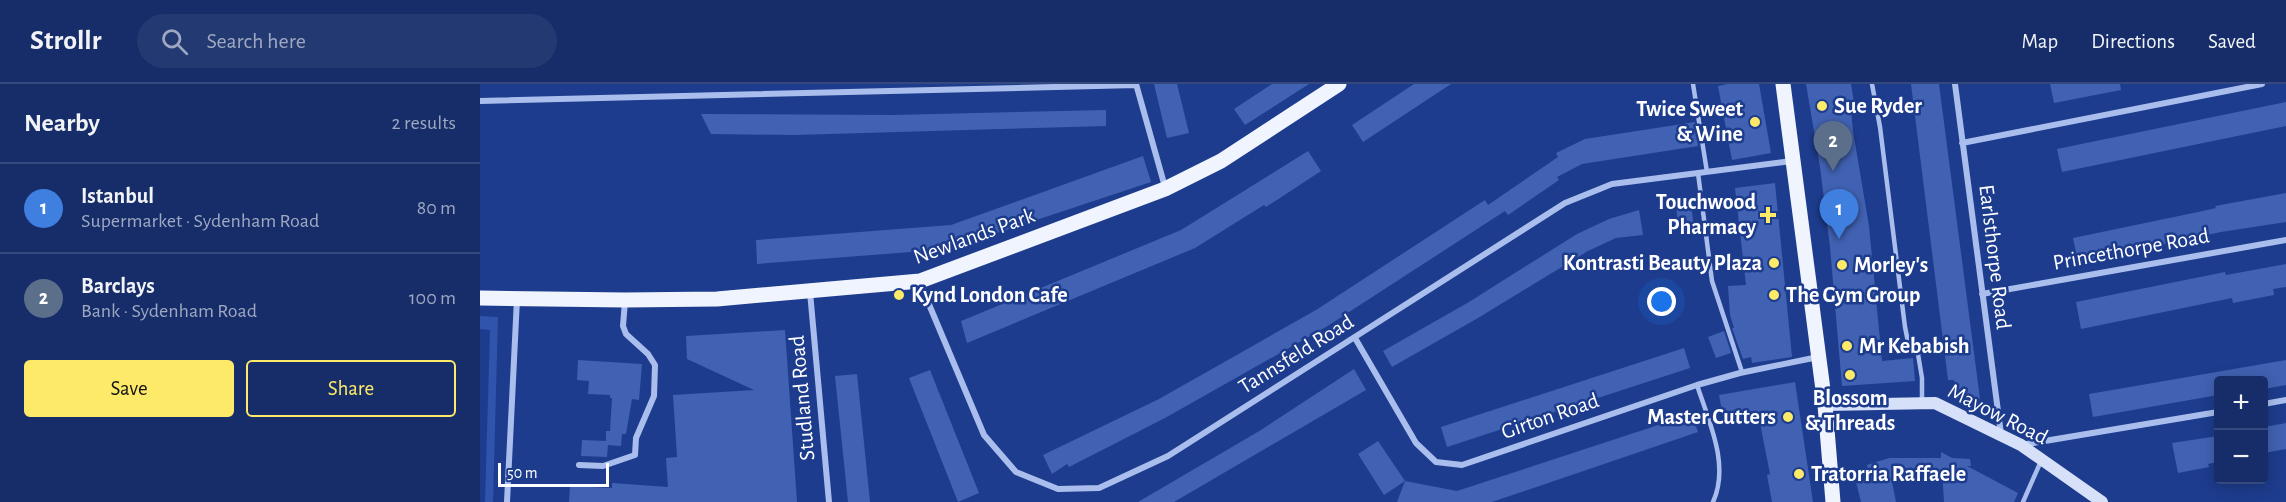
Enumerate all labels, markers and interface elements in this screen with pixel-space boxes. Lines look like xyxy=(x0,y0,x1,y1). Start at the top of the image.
search box xyxy=(137,14,557,68)
icon: search xyxy=(158,25,191,58)
text: Strollr xyxy=(30,27,101,55)
text: Search here xyxy=(206,30,306,52)
text: Map xyxy=(2022,31,2058,52)
text: Directions xyxy=(2091,31,2175,52)
text: Saved xyxy=(2208,31,2256,52)
place label: Sue Ryder xyxy=(1834,95,1922,118)
place label: Twice Sweet & Wine xyxy=(1636,98,1744,145)
marker: Sue Ryder xyxy=(1815,99,1829,113)
text: Nearby xyxy=(24,110,100,136)
text: 2 results xyxy=(392,113,456,133)
marker: Twice Sweet & Wine xyxy=(1748,115,1762,129)
pin: 2 xyxy=(1814,122,1852,171)
street label: Earlsthorpe Road xyxy=(1975,183,2015,331)
text: Istanbul xyxy=(81,185,154,207)
pin: 1 xyxy=(1820,190,1858,239)
place label: Touchwood Pharmacy xyxy=(1656,191,1756,239)
text: 1 xyxy=(40,198,47,218)
text: 80 m xyxy=(417,198,456,218)
street label: Newlands Park xyxy=(910,204,1038,268)
marker: Touchwood Pharmacy xyxy=(1761,208,1775,222)
text: Supermarket · Sydenham Road xyxy=(81,211,319,231)
street label: Princethorpe Road xyxy=(2051,224,2211,274)
place label: Kontrasti Beauty Plaza xyxy=(1563,252,1762,275)
place label: Morley's xyxy=(1854,254,1928,277)
marker: Kontrasti Beauty Plaza xyxy=(1767,256,1781,270)
marker: Morley's xyxy=(1835,258,1849,272)
text: Barclays xyxy=(81,275,155,297)
place label: Kynd London Cafe xyxy=(911,284,1068,307)
place label: The Gym Group xyxy=(1786,284,1920,307)
your location xyxy=(1647,287,1676,316)
text: 2 xyxy=(39,288,48,308)
text: 100 m xyxy=(409,288,456,308)
marker: Kynd London Cafe xyxy=(892,288,906,302)
marker: The Gym Group xyxy=(1767,288,1781,302)
text: Bank · Sydenham Road xyxy=(81,301,257,321)
street label: Tannsfeld Road xyxy=(1235,310,1357,398)
street label: Studland Road xyxy=(786,335,818,461)
place label: Mr Kebabish xyxy=(1859,335,1970,357)
marker: Mr Kebabish xyxy=(1840,339,1854,353)
button: Save xyxy=(24,360,234,417)
button: Share xyxy=(246,360,456,417)
marker: Blossom & Threads xyxy=(1843,368,1857,382)
map controls xyxy=(2214,376,2268,484)
button: + xyxy=(2214,376,2268,430)
street label: Mayow Road xyxy=(1945,379,2051,449)
place label: Blossom & Threads xyxy=(1805,387,1895,434)
street label: Girton Road xyxy=(1498,389,1602,443)
place label: Master Cutters xyxy=(1647,406,1776,428)
marker: Master Cutters xyxy=(1781,410,1795,424)
button: − xyxy=(2214,430,2268,484)
scale bar xyxy=(498,460,609,488)
place label: Tratorria Raffaele xyxy=(1811,463,1966,485)
text: 50 m xyxy=(507,465,538,481)
marker: Tratorria Raffaele xyxy=(1792,467,1806,481)

